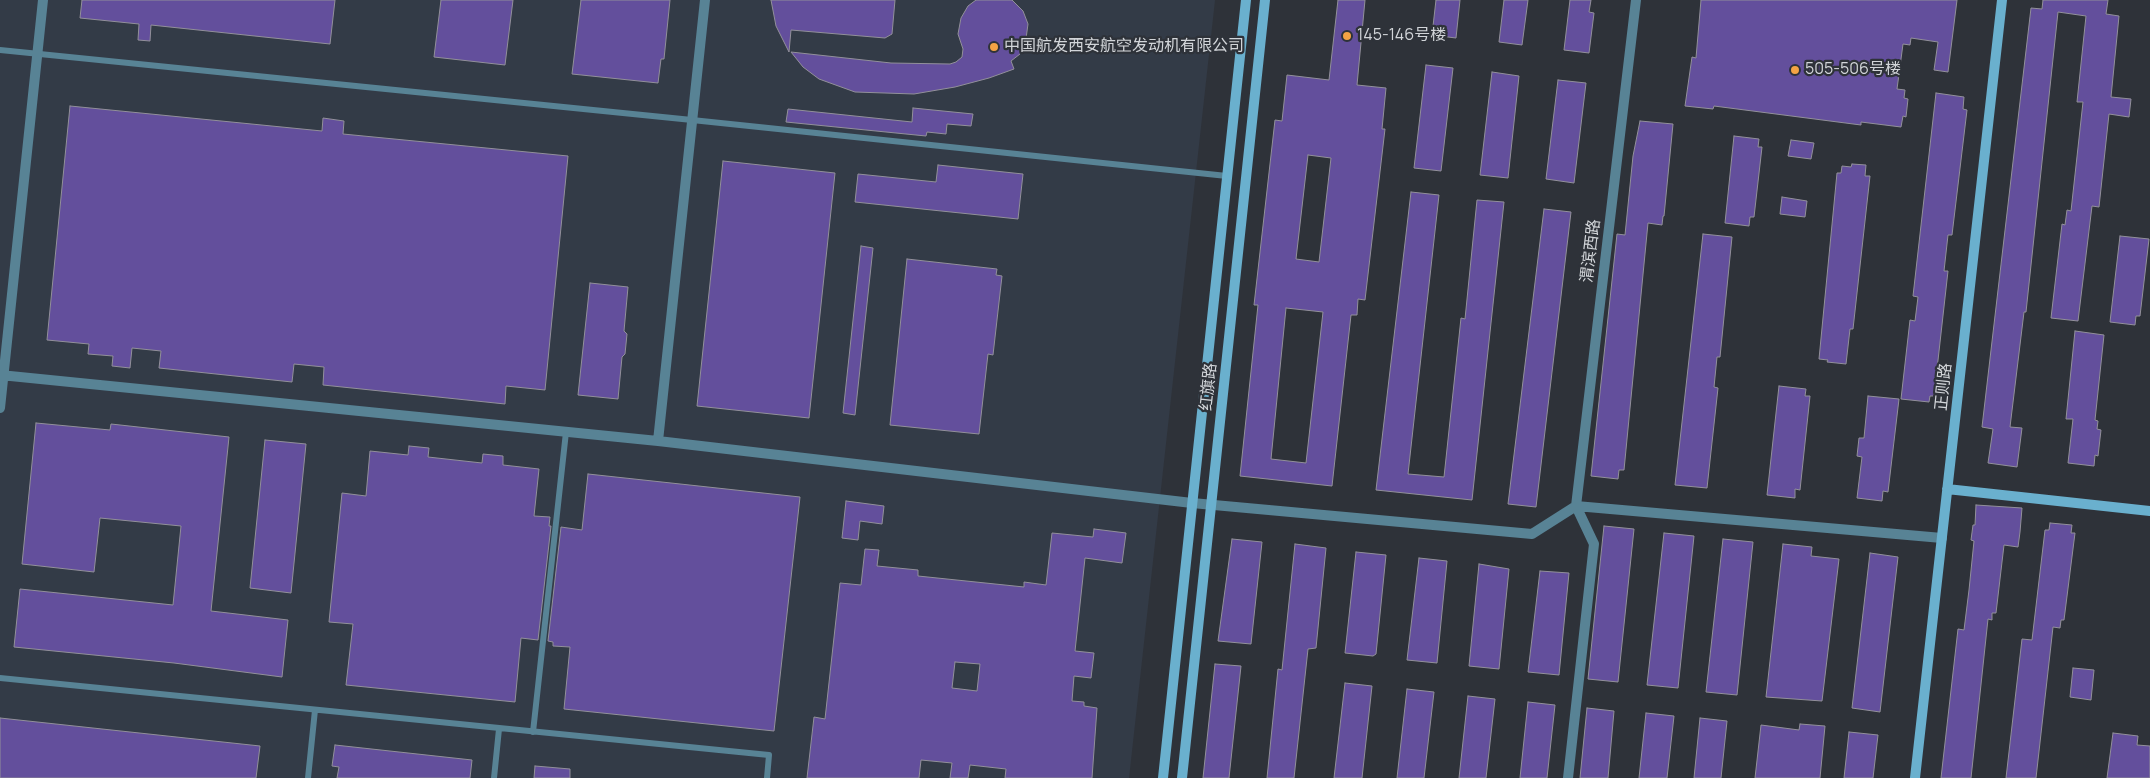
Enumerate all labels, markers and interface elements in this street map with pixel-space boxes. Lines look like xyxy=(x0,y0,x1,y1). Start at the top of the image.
place label: 145-146号楼 xyxy=(1357,26,1446,46)
marker: 145-146号楼 xyxy=(1341,30,1353,42)
place label: 中国航发西安航空发动机有限公司 xyxy=(1004,37,1244,57)
marker: 中国航发西安航空发动机有限公司 xyxy=(988,41,1000,53)
place label: 505-506号楼 xyxy=(1805,60,1901,80)
marker: 505-506号楼 xyxy=(1789,64,1801,76)
street label: 渭滨西路 xyxy=(1578,218,1604,284)
street label: 红旗路 xyxy=(1197,362,1221,412)
street label: 正则路 xyxy=(1932,362,1956,412)

